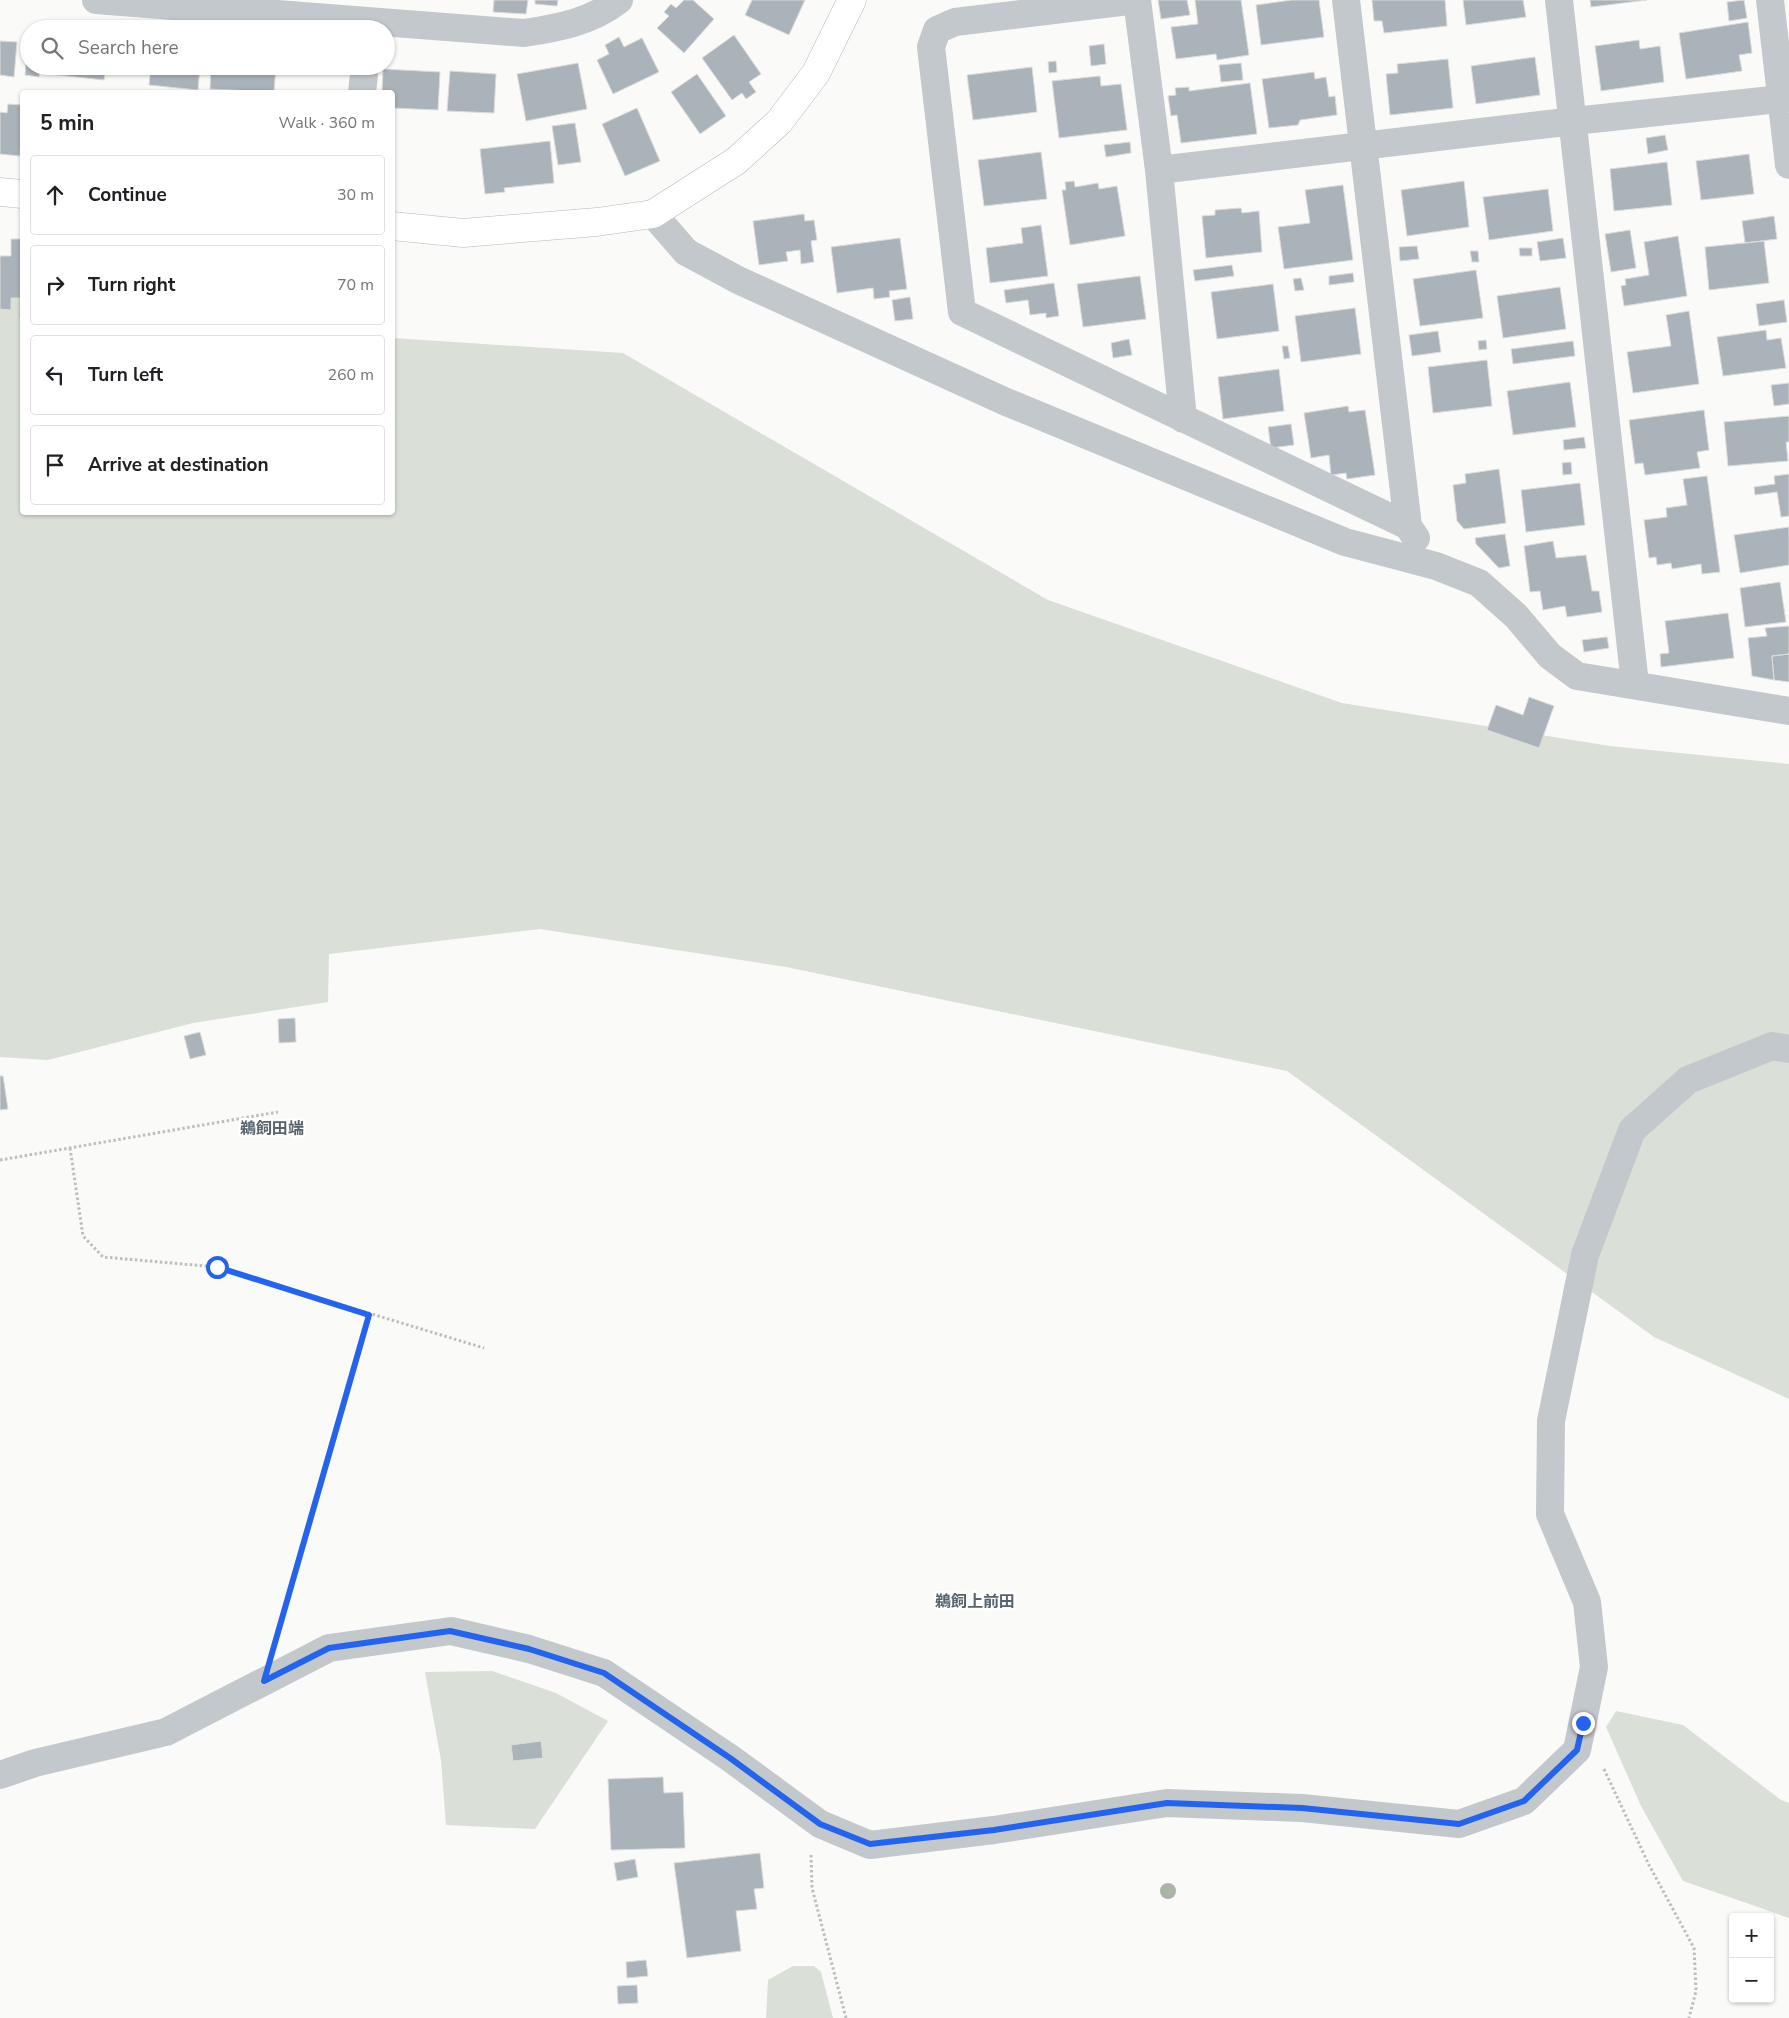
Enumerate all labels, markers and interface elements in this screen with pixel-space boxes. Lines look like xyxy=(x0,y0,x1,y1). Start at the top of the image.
search box xyxy=(20,20,395,75)
icon: search xyxy=(38,34,66,62)
text: Search here xyxy=(78,35,179,61)
text: 5 min xyxy=(40,109,94,137)
text: Walk · 360 m xyxy=(279,112,375,134)
icon: ahead xyxy=(41,181,69,209)
text: Continue xyxy=(88,182,167,208)
text: 30 m xyxy=(337,184,374,206)
icon: right xyxy=(41,271,69,299)
text: Turn right xyxy=(88,272,175,298)
text: 70 m xyxy=(337,274,374,296)
icon: left xyxy=(41,361,69,389)
text: Turn left xyxy=(88,362,163,388)
text: 260 m xyxy=(327,364,374,386)
icon: arrive xyxy=(41,451,69,479)
text: Arrive at destination xyxy=(88,452,269,478)
district label: 鵜飼田端 xyxy=(240,1118,304,1140)
route start xyxy=(206,1256,229,1279)
district label: 鵜飼上前田 xyxy=(935,1591,1015,1613)
route end xyxy=(1572,1712,1595,1735)
map controls xyxy=(1729,1913,1774,2003)
button: + xyxy=(1729,1913,1774,1958)
button: − xyxy=(1729,1958,1774,2003)

